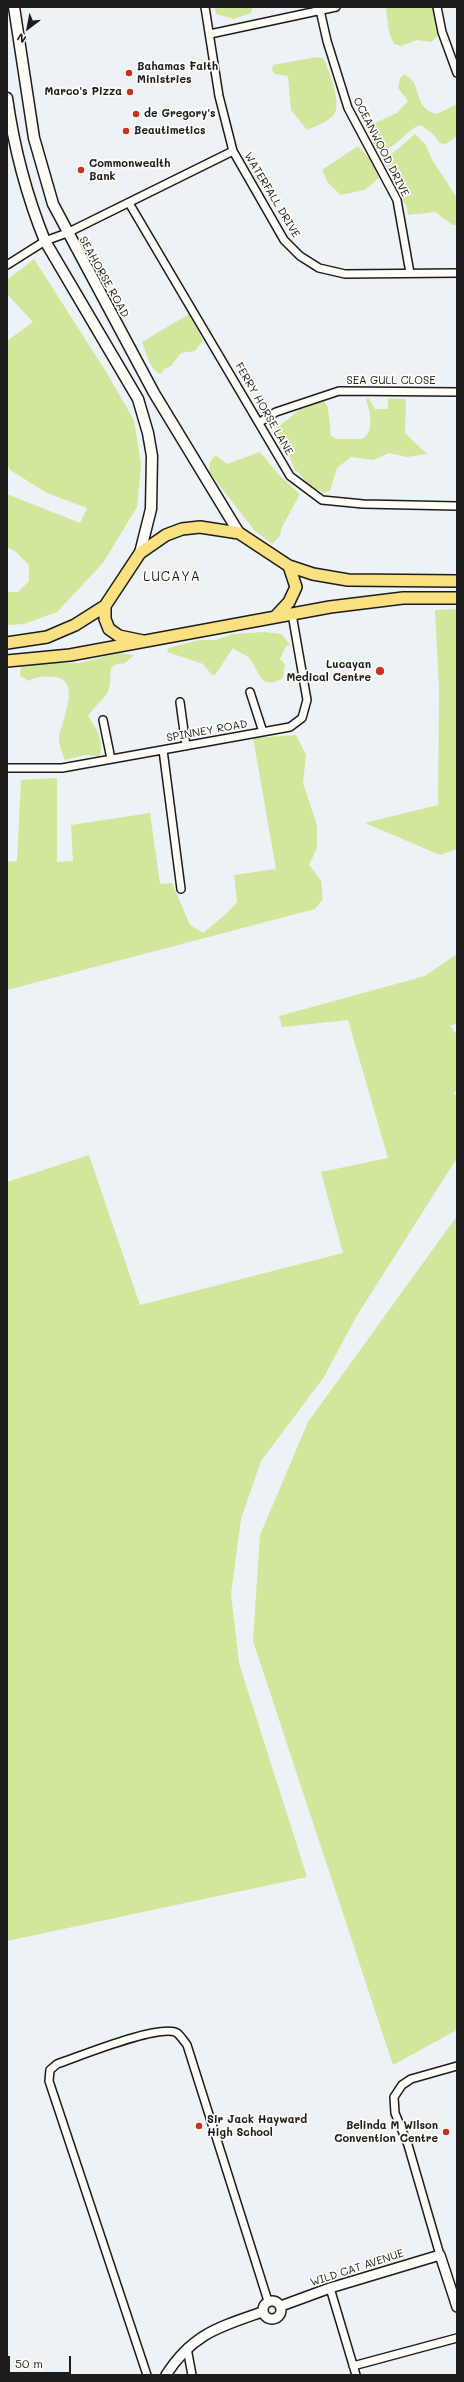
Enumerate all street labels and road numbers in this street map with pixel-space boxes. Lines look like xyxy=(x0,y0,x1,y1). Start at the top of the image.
street label: OCEANWOOD DRIVE xyxy=(350,95,412,199)
street label: WATERFALL DRIVE xyxy=(241,150,303,240)
street label: SEAHORSE ROAD xyxy=(76,234,132,320)
street label: FERRY HORSE LANE xyxy=(232,360,296,458)
street label: SEA GULL CLOSE xyxy=(346,374,436,388)
street label: SPINNEY ROAD xyxy=(166,717,248,745)
street label: WILD CAT AVENUE xyxy=(309,2247,405,2289)

